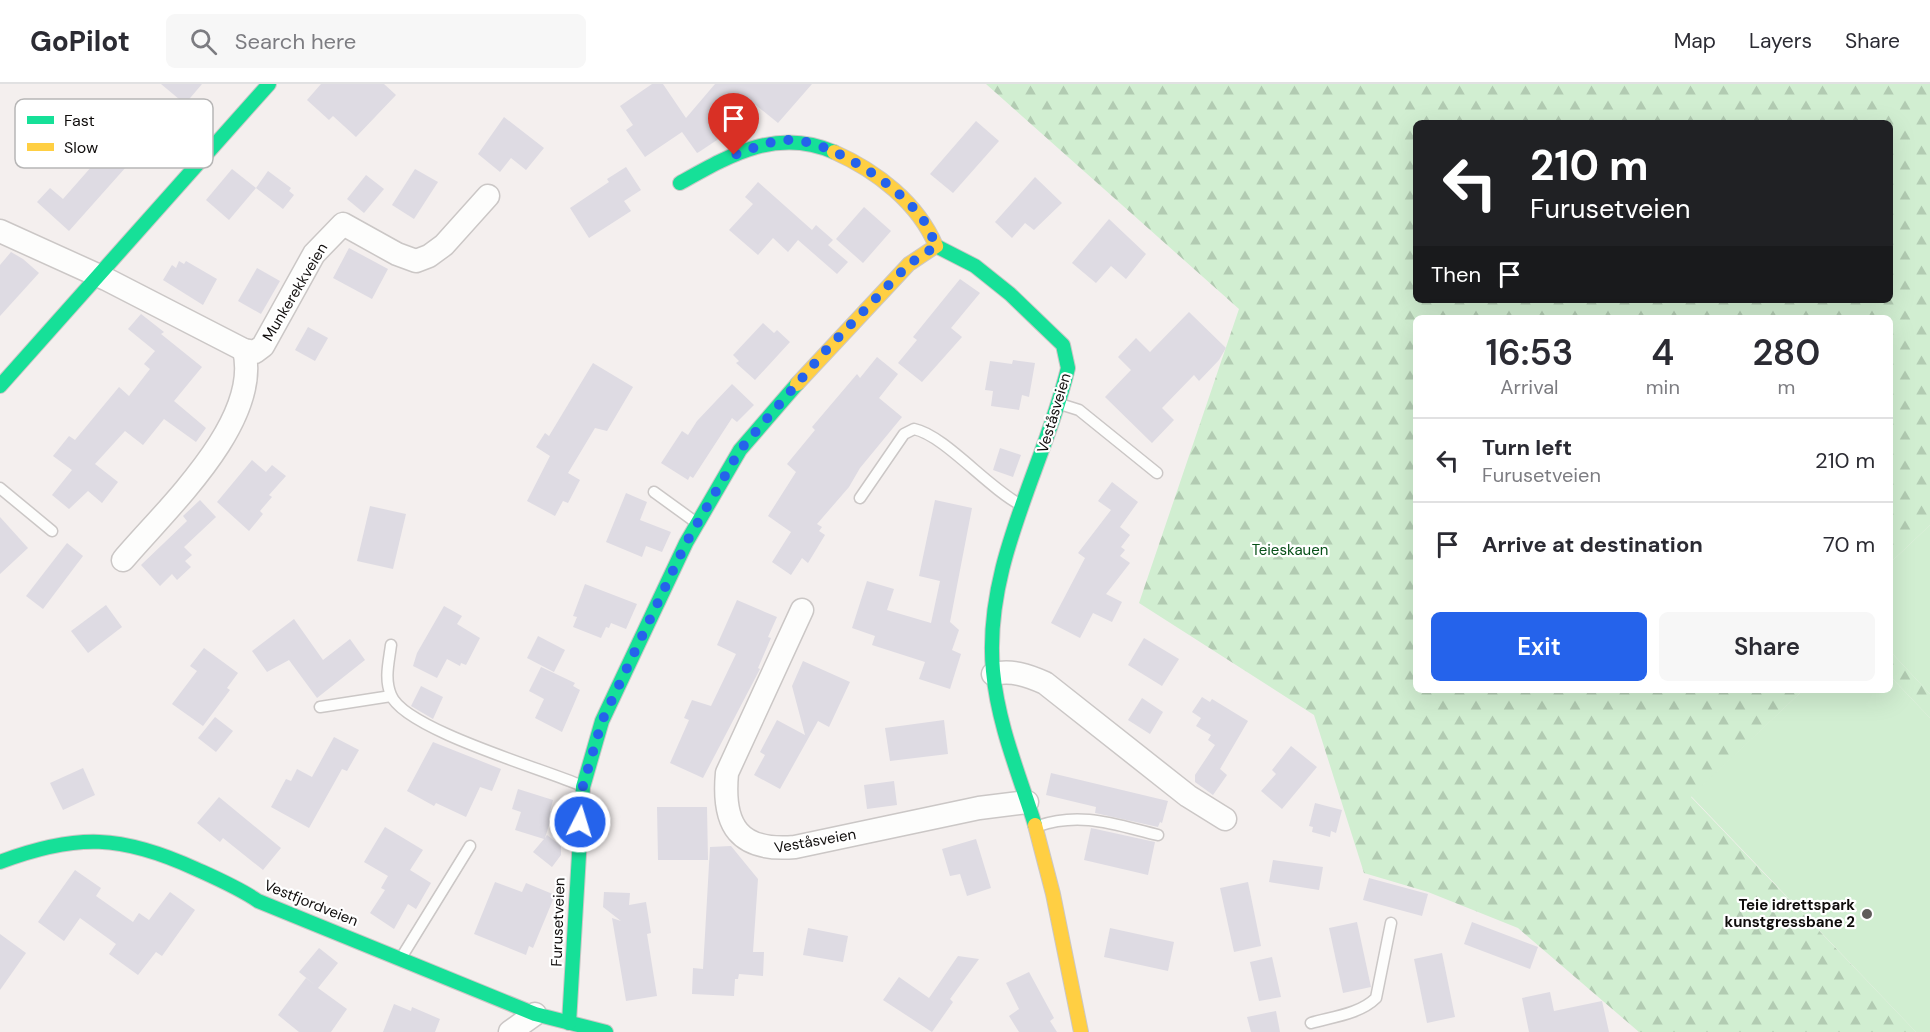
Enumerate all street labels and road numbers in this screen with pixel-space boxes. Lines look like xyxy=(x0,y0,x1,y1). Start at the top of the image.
street label: Munkerekkveien xyxy=(258,239,332,345)
street label: Veståsveien xyxy=(1032,371,1076,455)
street label: Veståsveien xyxy=(773,824,857,858)
street label: Vestfjordveien xyxy=(261,875,361,931)
street label: Furusetveien xyxy=(546,877,570,967)

